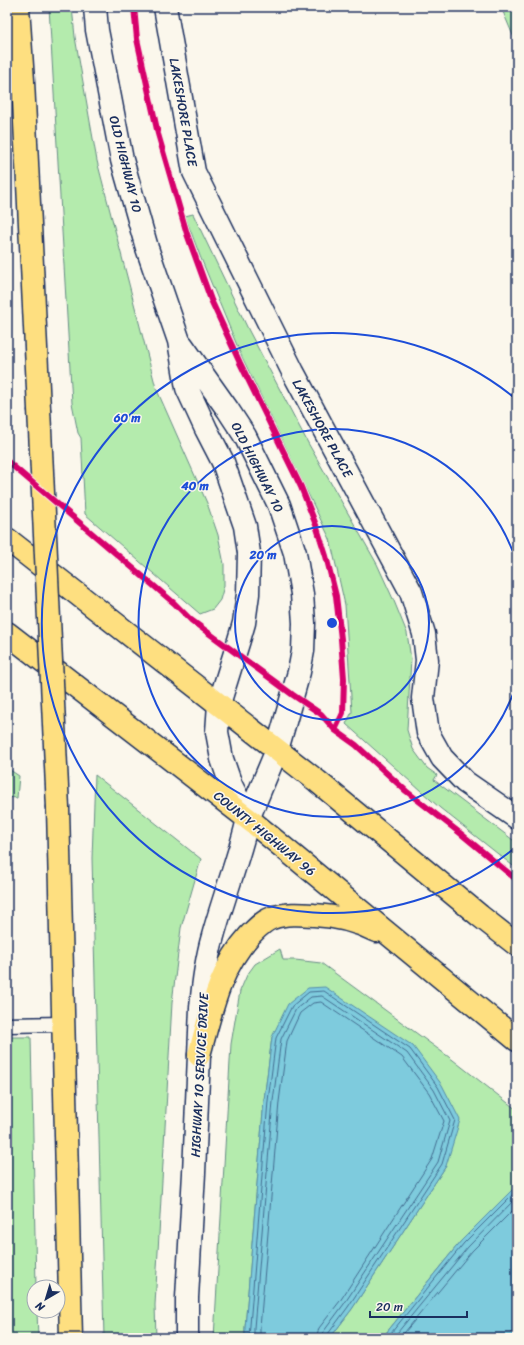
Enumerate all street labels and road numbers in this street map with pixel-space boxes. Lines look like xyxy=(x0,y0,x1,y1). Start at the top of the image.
street label: LAKESHORE PLACE xyxy=(163,56,205,169)
street label: OLD HIGHWAY 10 xyxy=(102,113,149,215)
street label: LAKESHORE PLACE xyxy=(286,375,360,483)
street label: OLD HIGHWAY 10 xyxy=(225,418,290,517)
street label: COUNTY HIGHWAY 96 xyxy=(208,785,321,882)
street label: HIGHWAY 10 SERVICE DRIVE xyxy=(184,991,215,1158)

